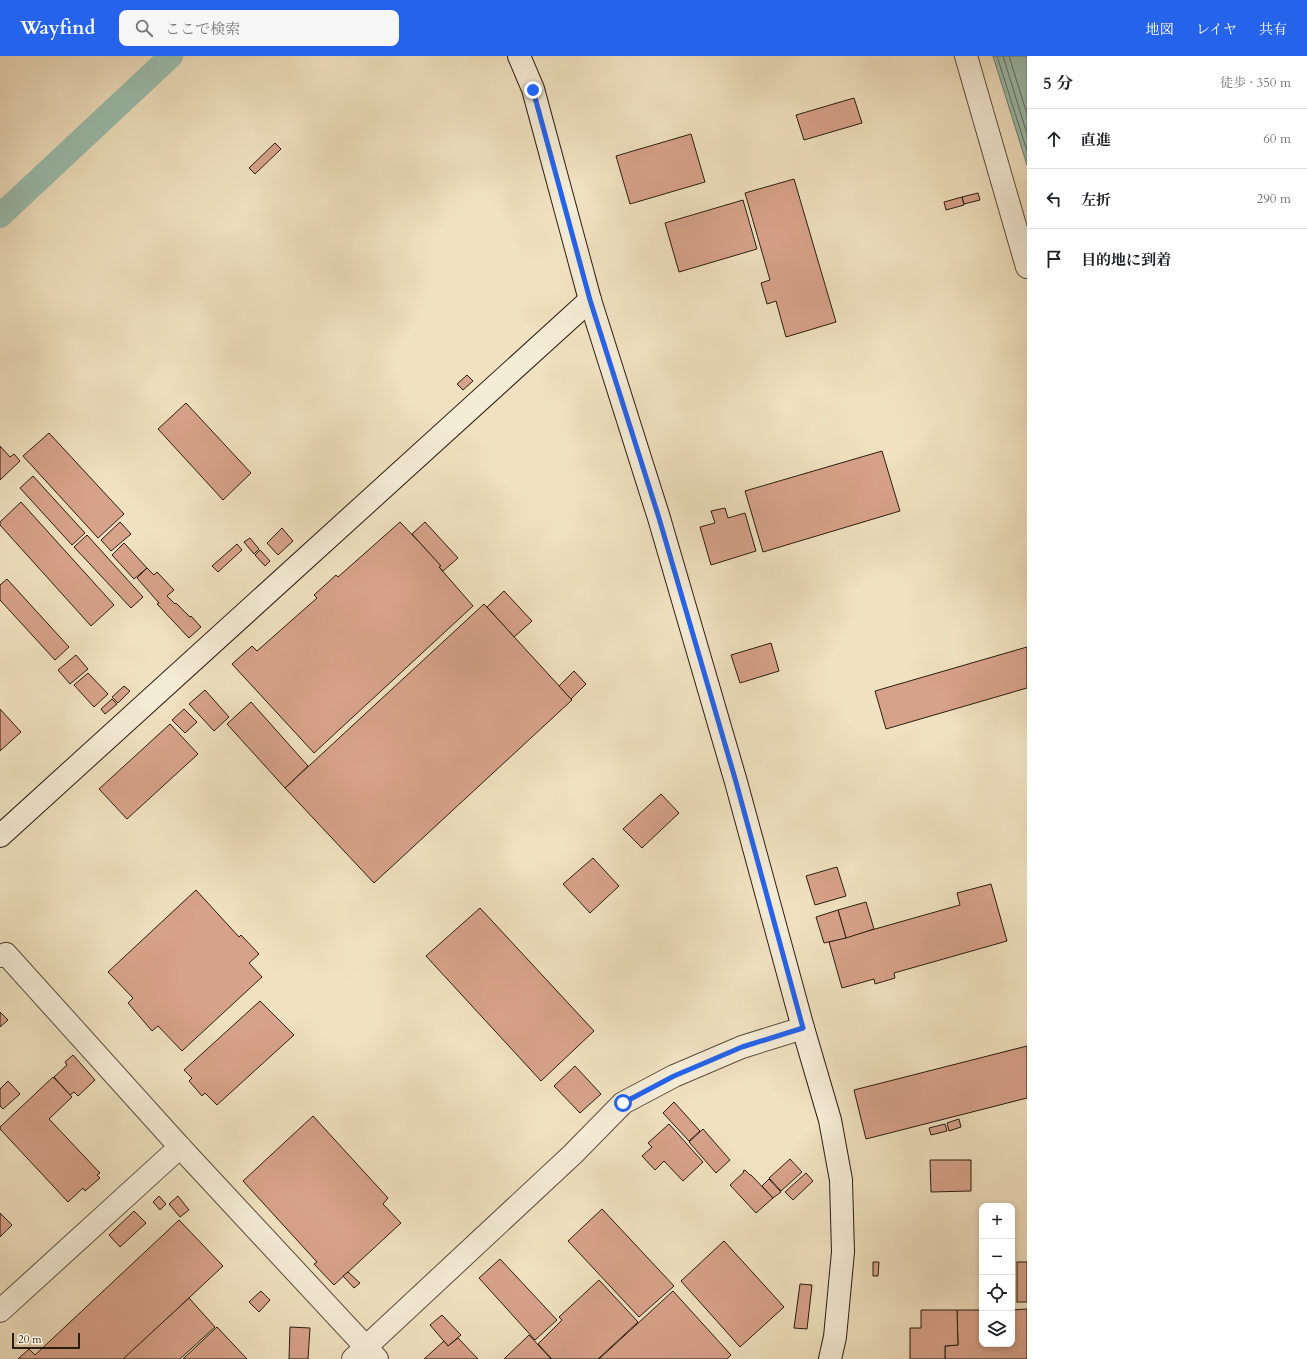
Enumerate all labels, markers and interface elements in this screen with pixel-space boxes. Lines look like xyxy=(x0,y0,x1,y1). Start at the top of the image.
search box xyxy=(119,10,399,46)
text: Wayfind xyxy=(20,15,95,41)
icon: search xyxy=(133,17,155,39)
text: ここで検索 xyxy=(165,19,240,39)
text: 地図 xyxy=(1146,20,1174,39)
text: レイヤ xyxy=(1196,20,1237,39)
text: 共有 xyxy=(1259,20,1287,39)
text: 5 分 xyxy=(1043,72,1073,95)
text: 徒歩 · 350 m xyxy=(1220,74,1291,92)
route end xyxy=(524,81,542,99)
icon: ahead xyxy=(1043,128,1065,150)
text: 直進 xyxy=(1081,130,1111,150)
text: 60 m xyxy=(1263,130,1291,148)
icon: left xyxy=(1043,188,1065,210)
text: 左折 xyxy=(1081,190,1111,210)
text: 290 m xyxy=(1257,190,1291,208)
icon: arrive xyxy=(1043,248,1065,270)
text: 目的地に到着 xyxy=(1081,250,1171,270)
route start xyxy=(614,1094,632,1112)
map controls xyxy=(979,1203,1015,1347)
button: + xyxy=(979,1203,1015,1239)
button: − xyxy=(979,1239,1015,1275)
button: locate xyxy=(979,1275,1015,1311)
button: layers xyxy=(979,1311,1015,1347)
scale bar xyxy=(12,1331,80,1350)
text: 20 m xyxy=(18,1332,42,1347)

